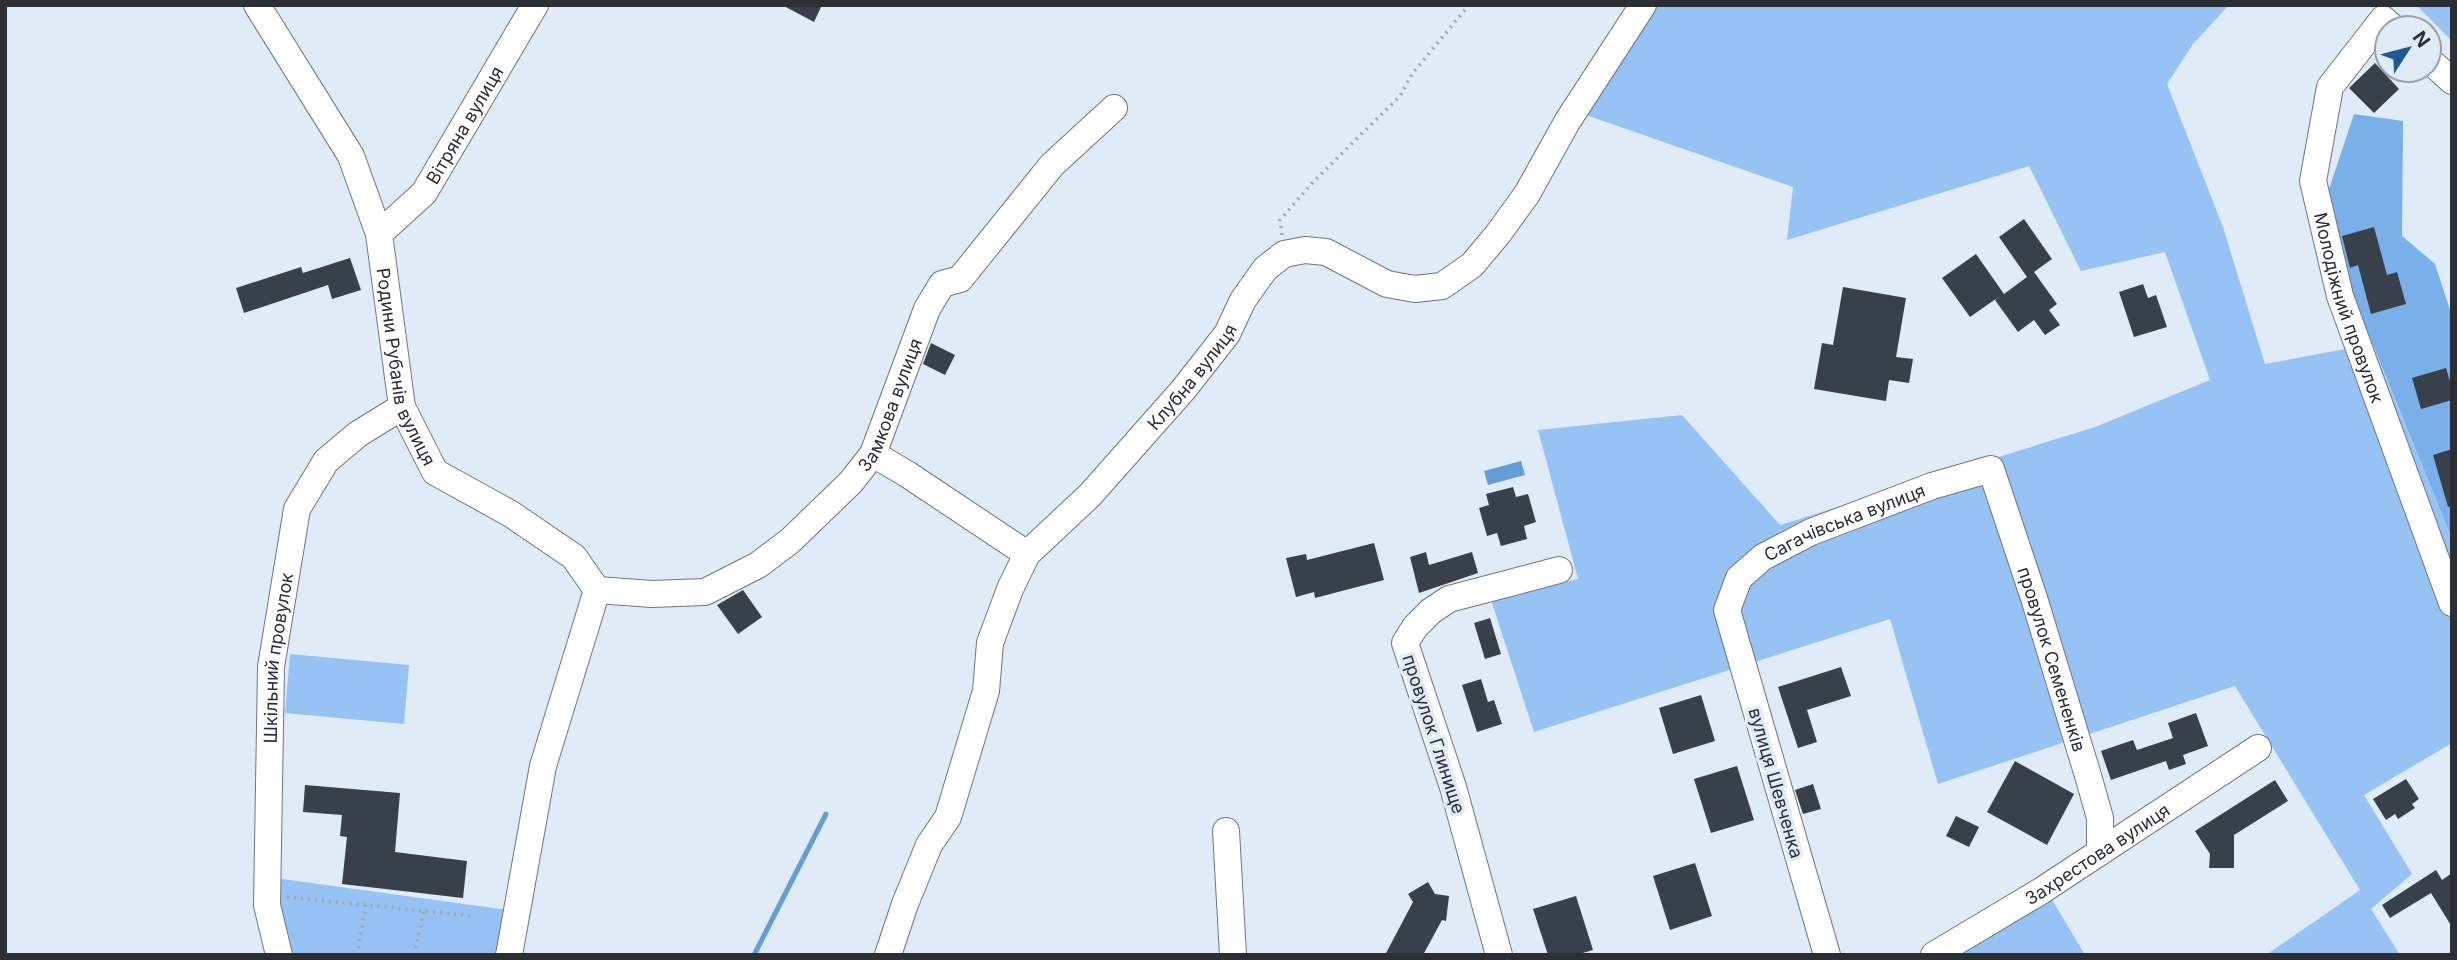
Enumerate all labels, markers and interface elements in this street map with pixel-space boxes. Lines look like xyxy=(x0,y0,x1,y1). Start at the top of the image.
north arrow xyxy=(2373,14,2443,84)
text: N xyxy=(2408,27,2435,52)
street label: Вітряна вулиця xyxy=(421,62,507,187)
street label: Молодіжний провулок xyxy=(2310,210,2389,406)
street label: Родини Рубанів вулиця xyxy=(373,266,440,469)
street label: Клубна вулиця xyxy=(1143,321,1241,434)
street label: Замкова вулиця xyxy=(853,335,926,475)
street label: Сагачівська вулиця xyxy=(1760,479,1928,565)
street label: провулок Семененків xyxy=(2014,564,2091,754)
street label: Шкільний провулок xyxy=(259,571,297,743)
street label: провулок Глинище xyxy=(1398,652,1470,816)
street label: вулиця Шевченка xyxy=(1744,705,1808,861)
street label: Захрестова вулиця xyxy=(2021,799,2173,909)

